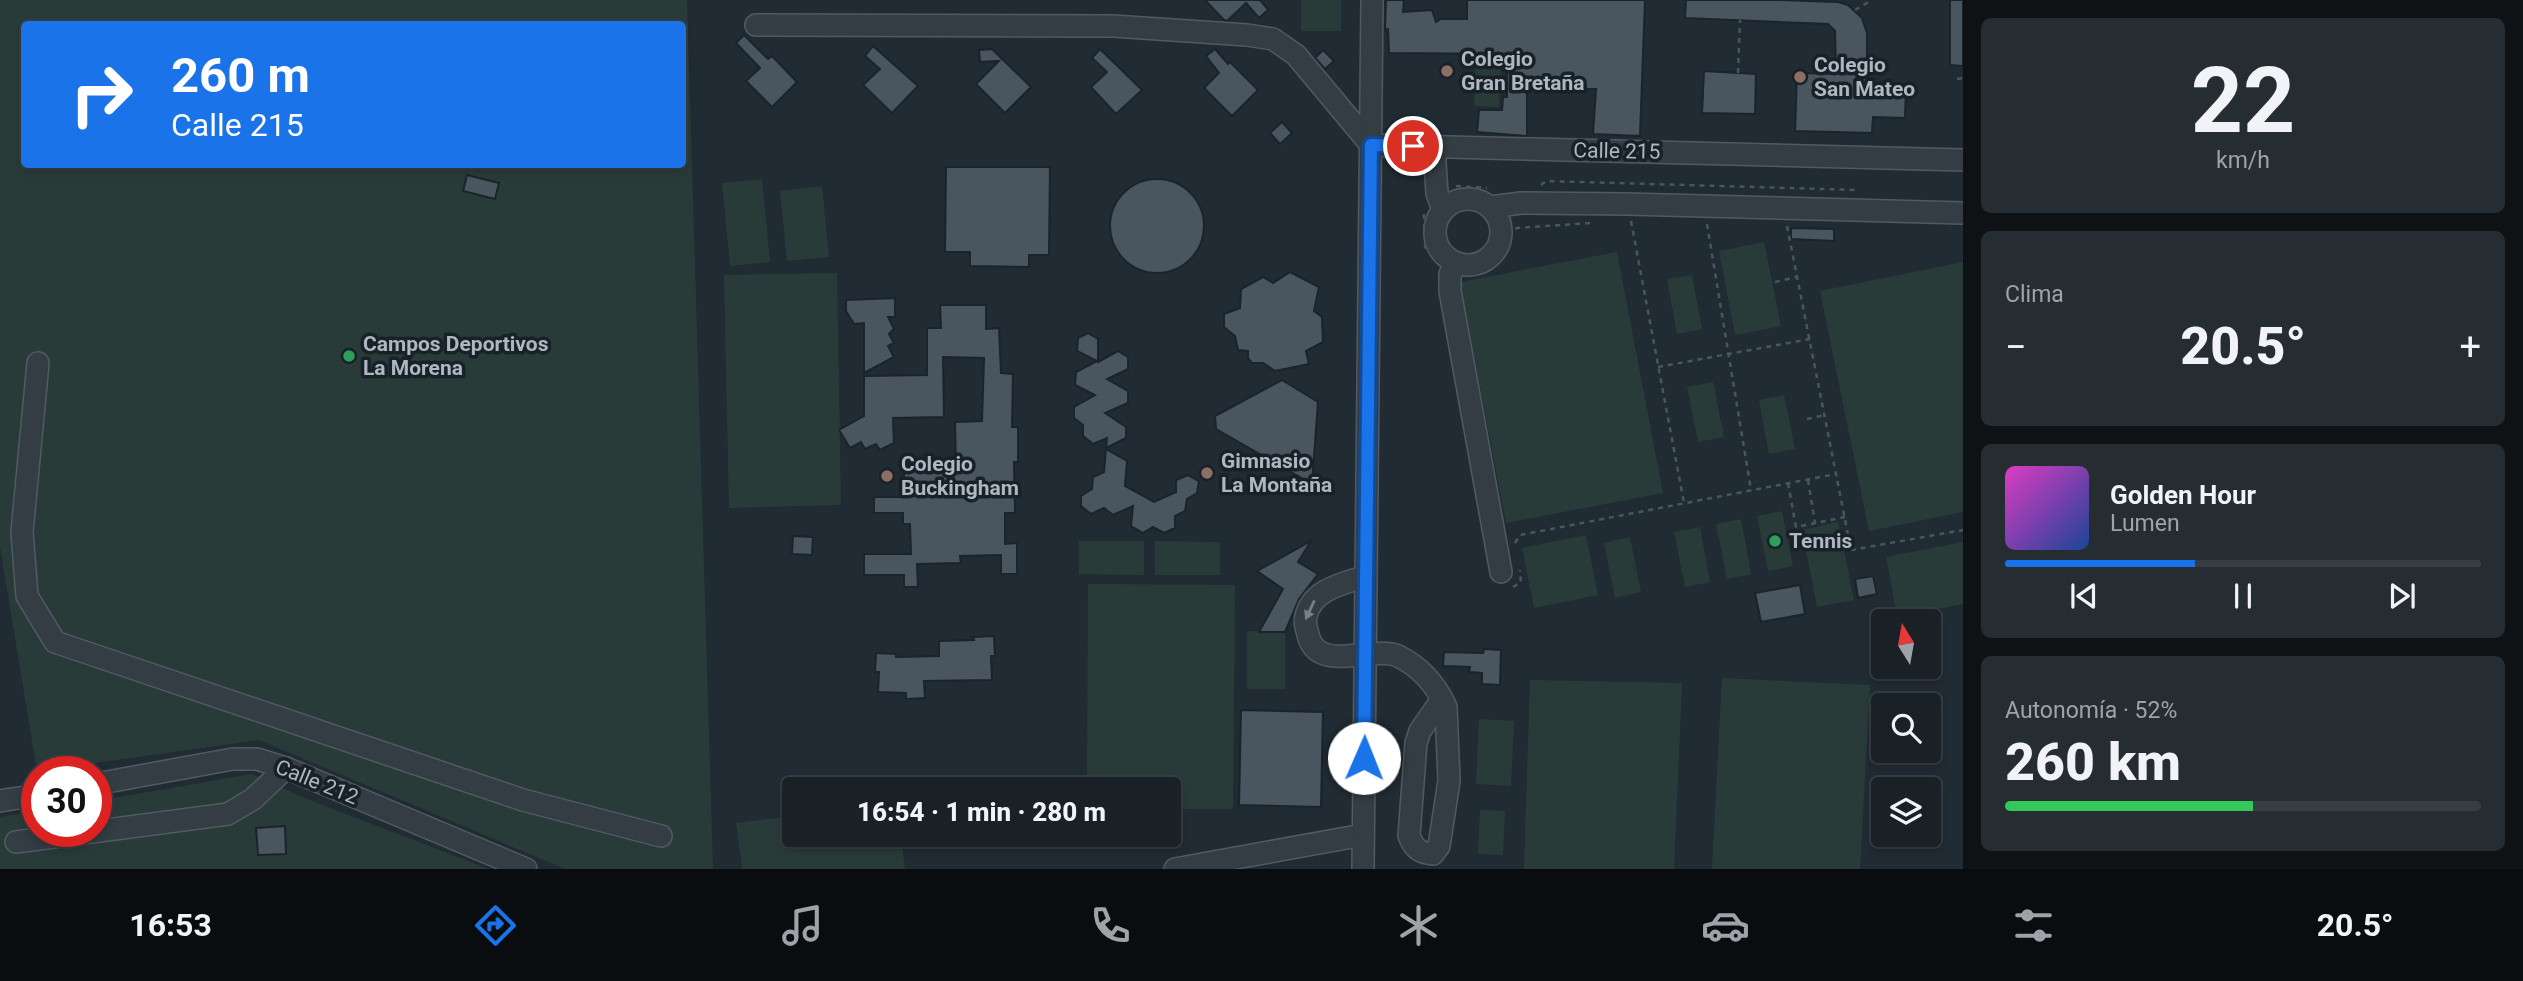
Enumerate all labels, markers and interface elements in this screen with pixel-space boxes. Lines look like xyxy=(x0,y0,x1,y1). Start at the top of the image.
text: 260 m xyxy=(171,47,310,104)
place label: Colegio Gran Bretaña xyxy=(1461,47,1585,95)
text: 22 xyxy=(2191,48,2295,154)
icon: right xyxy=(56,49,147,140)
place label: Colegio San Mateo xyxy=(1814,53,1915,101)
marker: Colegio Gran Bretaña xyxy=(1439,63,1455,79)
marker: Colegio San Mateo xyxy=(1792,69,1808,85)
text: Calle 215 xyxy=(171,106,304,144)
pin xyxy=(1383,116,1443,176)
icon: arrive xyxy=(1394,127,1432,165)
street label: Calle 215 xyxy=(1573,138,1661,164)
text: km/h xyxy=(2216,147,2270,174)
text: Clima xyxy=(2005,281,2064,308)
text: 20.5° xyxy=(2180,316,2306,377)
text: − xyxy=(2005,325,2027,369)
text: + xyxy=(2459,325,2481,369)
place label: Campos Deportivos La Morena xyxy=(363,332,549,380)
marker: Campos Deportivos La Morena xyxy=(341,348,357,364)
place label: Gimnasio La Montaña xyxy=(1221,449,1332,497)
place label: Colegio Buckingham xyxy=(901,452,1019,500)
marker: Gimnasio La Montaña xyxy=(1199,465,1215,481)
marker: Colegio Buckingham xyxy=(879,468,895,484)
text: Golden Hour xyxy=(2110,480,2256,510)
text: Lumen xyxy=(2110,510,2180,537)
place label: Tennis xyxy=(1789,529,1853,553)
marker: Tennis xyxy=(1767,533,1783,549)
icon: previous xyxy=(2065,577,2103,615)
icon: pause xyxy=(2224,577,2262,615)
icon: next xyxy=(2383,577,2421,615)
one-way arrow xyxy=(1304,599,1316,620)
north arrow xyxy=(1871,609,1941,679)
map controls xyxy=(1871,609,1941,847)
button: search xyxy=(1871,693,1941,763)
text: Autonomía · 52% xyxy=(2005,697,2177,724)
position arrow xyxy=(1327,721,1401,795)
text: 260 km xyxy=(2005,732,2181,793)
street label: Calle 212 xyxy=(272,755,362,810)
speed limit sign: 30 xyxy=(21,756,112,847)
button: layers xyxy=(1871,777,1941,847)
text: 16:54 · 1 min · 280 m xyxy=(857,797,1106,827)
icon: directions xyxy=(471,901,520,950)
icon: music xyxy=(778,901,827,950)
icon: phone xyxy=(1086,901,1135,950)
icon: climate xyxy=(1394,901,1443,950)
icon: car xyxy=(1701,901,1750,950)
icon: filters xyxy=(2009,901,2058,950)
text: 16:53 xyxy=(129,906,212,944)
text: 20.5° xyxy=(2317,906,2394,944)

